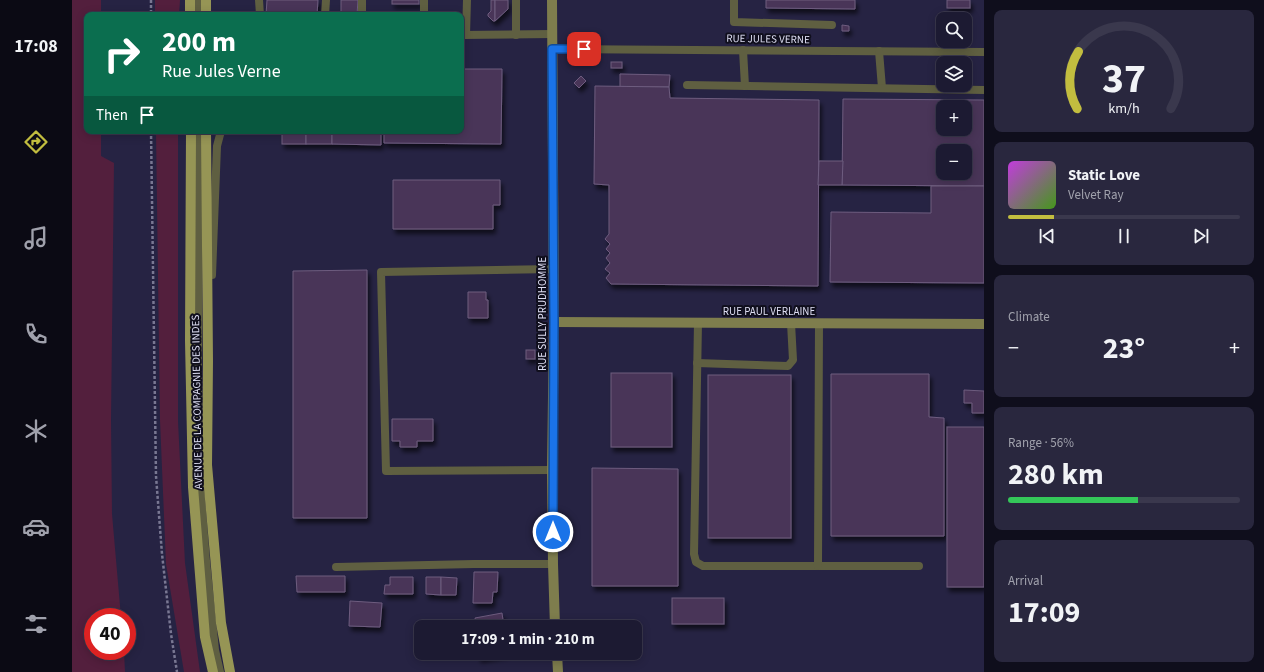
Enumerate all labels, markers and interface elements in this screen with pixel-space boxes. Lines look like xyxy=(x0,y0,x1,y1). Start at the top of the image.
map controls xyxy=(936,12,972,180)
button: search xyxy=(936,12,972,48)
text: 200 m xyxy=(162,22,236,62)
icon: right xyxy=(96,28,148,80)
street label: RUE JULES VERNE xyxy=(726,31,810,47)
pin xyxy=(567,32,601,66)
text: 17:08 xyxy=(14,34,58,59)
icon: arrive xyxy=(573,38,595,60)
text: 37 xyxy=(1102,49,1146,109)
button: layers xyxy=(936,56,972,92)
text: Rue Jules Verne xyxy=(162,59,281,84)
text: km/h xyxy=(1108,98,1140,119)
button: + xyxy=(936,100,972,136)
icon: arrive xyxy=(136,104,158,126)
text: Then xyxy=(96,105,128,126)
icon: directions xyxy=(22,128,50,156)
button: − xyxy=(936,144,972,180)
text: Static Love xyxy=(1068,165,1140,186)
text: Velvet Ray xyxy=(1068,186,1124,204)
icon: music xyxy=(22,224,50,252)
icon: previous xyxy=(1036,225,1058,247)
icon: pause xyxy=(1113,225,1135,247)
icon: next xyxy=(1190,225,1212,247)
street label: RUE SULLY PRUDHOMME xyxy=(535,257,550,371)
street label: RUE PAUL VERLAINE xyxy=(723,304,815,319)
text: Climate xyxy=(1008,308,1050,326)
street label: AVENUE DE LA COMPAGNIE DES INDES xyxy=(188,314,206,489)
icon: phone xyxy=(22,320,50,348)
text: 23° xyxy=(1103,327,1145,370)
text: − xyxy=(1008,332,1019,364)
text: + xyxy=(1229,332,1240,364)
icon: climate xyxy=(22,417,50,445)
text: Range · 56% xyxy=(1008,434,1074,452)
text: 280 km xyxy=(1008,453,1104,496)
position arrow xyxy=(532,511,574,553)
icon: car xyxy=(22,513,50,541)
text: Arrival xyxy=(1008,572,1043,590)
text: 17:09 xyxy=(1008,591,1080,634)
speed limit sign: 40 xyxy=(84,608,136,660)
icon: filters xyxy=(22,610,50,638)
text: 17:09 · 1 min · 210 m xyxy=(461,629,595,650)

